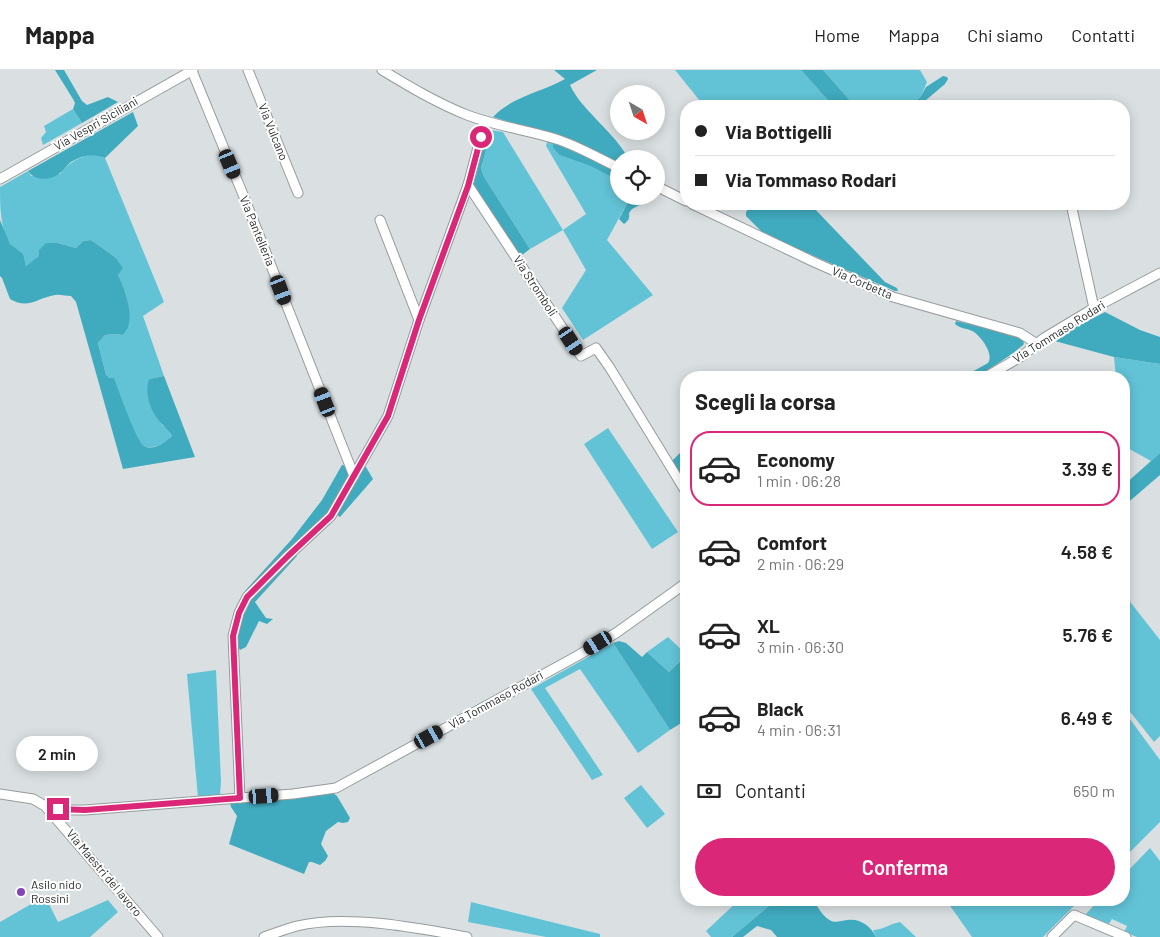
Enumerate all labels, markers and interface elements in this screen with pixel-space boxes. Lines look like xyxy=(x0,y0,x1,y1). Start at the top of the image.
text: Mappa xyxy=(25,20,95,49)
text: Home xyxy=(814,24,860,46)
text: Mappa xyxy=(888,24,939,46)
text: Chi siamo xyxy=(967,24,1043,46)
text: Contatti xyxy=(1071,24,1135,46)
north arrow xyxy=(610,85,665,140)
map controls xyxy=(610,85,665,205)
street label: Via Vespri Siciliani xyxy=(51,93,140,153)
street label: Via Vulcano xyxy=(256,101,292,162)
text: Via Bottigelli xyxy=(725,120,832,143)
route start xyxy=(470,126,492,148)
car xyxy=(217,147,242,181)
button: locate xyxy=(610,150,665,205)
text: Via Tommaso Rodari xyxy=(725,168,896,191)
street label: Via Pantelleria xyxy=(238,194,278,268)
street label: Via Stromboli xyxy=(511,252,561,318)
street label: Via Corbetta xyxy=(830,263,895,301)
car xyxy=(268,273,293,307)
street label: Via Tommaso Rodari xyxy=(1010,297,1107,365)
car xyxy=(556,324,585,358)
car xyxy=(312,385,337,419)
text: Scegli la corsa xyxy=(695,388,836,414)
icon: car xyxy=(697,446,742,491)
text: Economy xyxy=(757,448,835,471)
text: 3.39 € xyxy=(1062,457,1113,480)
text: 1 min · 06:28 xyxy=(757,471,841,490)
icon: car xyxy=(697,529,742,574)
text: Comfort xyxy=(757,531,827,554)
text: 4.58 € xyxy=(1061,540,1113,563)
text: 2 min · 06:29 xyxy=(757,554,844,573)
icon: car xyxy=(697,612,742,657)
text: XL xyxy=(757,614,780,637)
text: 5.76 € xyxy=(1063,623,1113,646)
car xyxy=(581,629,614,657)
text: 3 min · 06:30 xyxy=(757,637,844,656)
street label: Via Tommaso Rodari xyxy=(446,667,545,731)
icon: car xyxy=(697,695,742,740)
text: Black xyxy=(757,697,804,720)
text: 6.49 € xyxy=(1061,706,1113,729)
text: 4 min · 06:31 xyxy=(757,720,841,739)
car xyxy=(412,723,445,751)
callout: 2 min xyxy=(17,736,99,772)
text: 2 min xyxy=(38,744,76,763)
icon: cash xyxy=(695,777,723,805)
text: Contanti xyxy=(735,779,806,802)
text: 650 m xyxy=(1073,781,1115,800)
car xyxy=(248,787,279,805)
route end xyxy=(47,798,69,820)
street label: Via Maestri del lavoro xyxy=(64,826,145,919)
button: Conferma xyxy=(695,838,1115,896)
place label: Asilo nido Rossini xyxy=(31,877,81,905)
marker: Asilo nido Rossini xyxy=(15,886,27,898)

